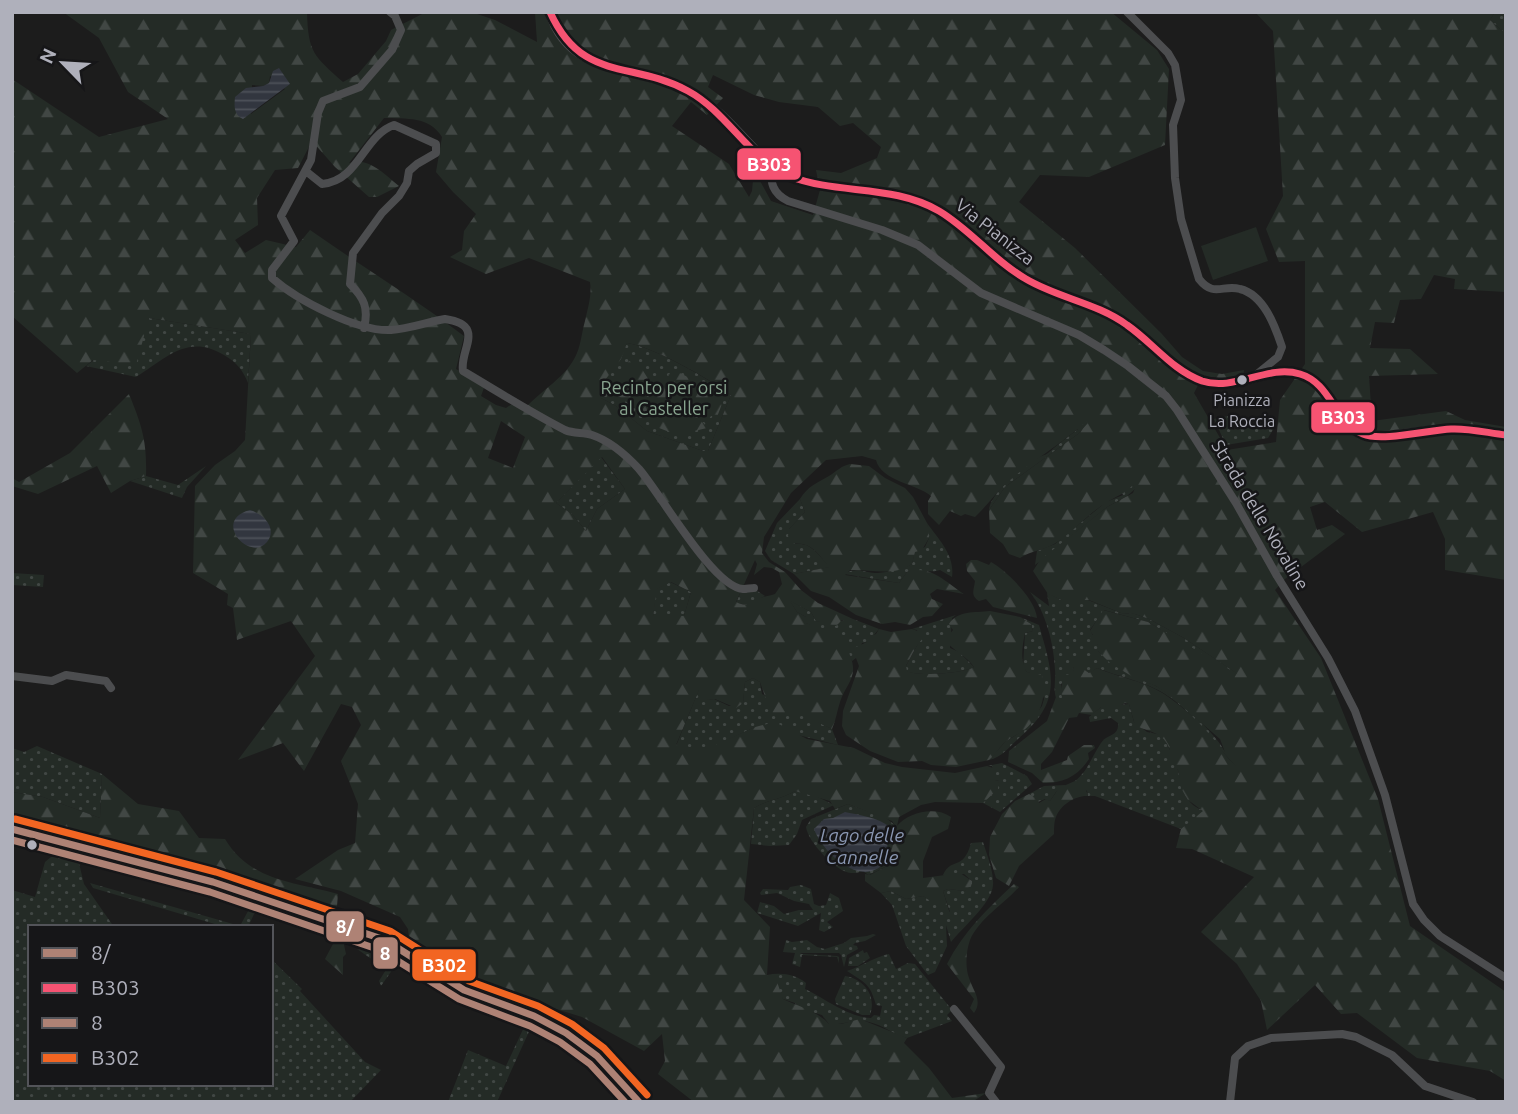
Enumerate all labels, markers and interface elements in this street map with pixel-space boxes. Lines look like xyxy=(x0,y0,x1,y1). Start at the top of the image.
north arrow xyxy=(28,28,98,98)
text: N xyxy=(35,45,61,67)
line badge: B303 xyxy=(736,147,802,181)
text: B303 xyxy=(747,153,791,175)
street label: Via Pianizza xyxy=(952,194,1039,268)
marker: Pianizza La Roccia xyxy=(1235,373,1249,387)
park label: Recinto per orsi al Casteller xyxy=(601,377,727,418)
place label: Pianizza La Roccia xyxy=(1209,391,1275,430)
line badge: B303 xyxy=(1310,401,1376,434)
text: B303 xyxy=(1321,406,1365,428)
street label: Strada delle Novaline xyxy=(1208,436,1313,593)
water label: Lago delle Cannelle xyxy=(820,824,904,868)
unlabelled marker xyxy=(25,838,39,852)
line badge: 8/ xyxy=(325,910,365,943)
text: 8/ xyxy=(336,915,355,937)
legend xyxy=(28,925,273,1086)
line badge: 8 xyxy=(372,936,399,970)
text: 8/ xyxy=(91,940,112,964)
text: 8 xyxy=(380,942,390,964)
line badge: B302 xyxy=(411,948,477,982)
text: B302 xyxy=(422,954,466,976)
text: B303 xyxy=(91,975,140,999)
text: 8 xyxy=(91,1010,103,1034)
text: B302 xyxy=(91,1045,140,1069)

